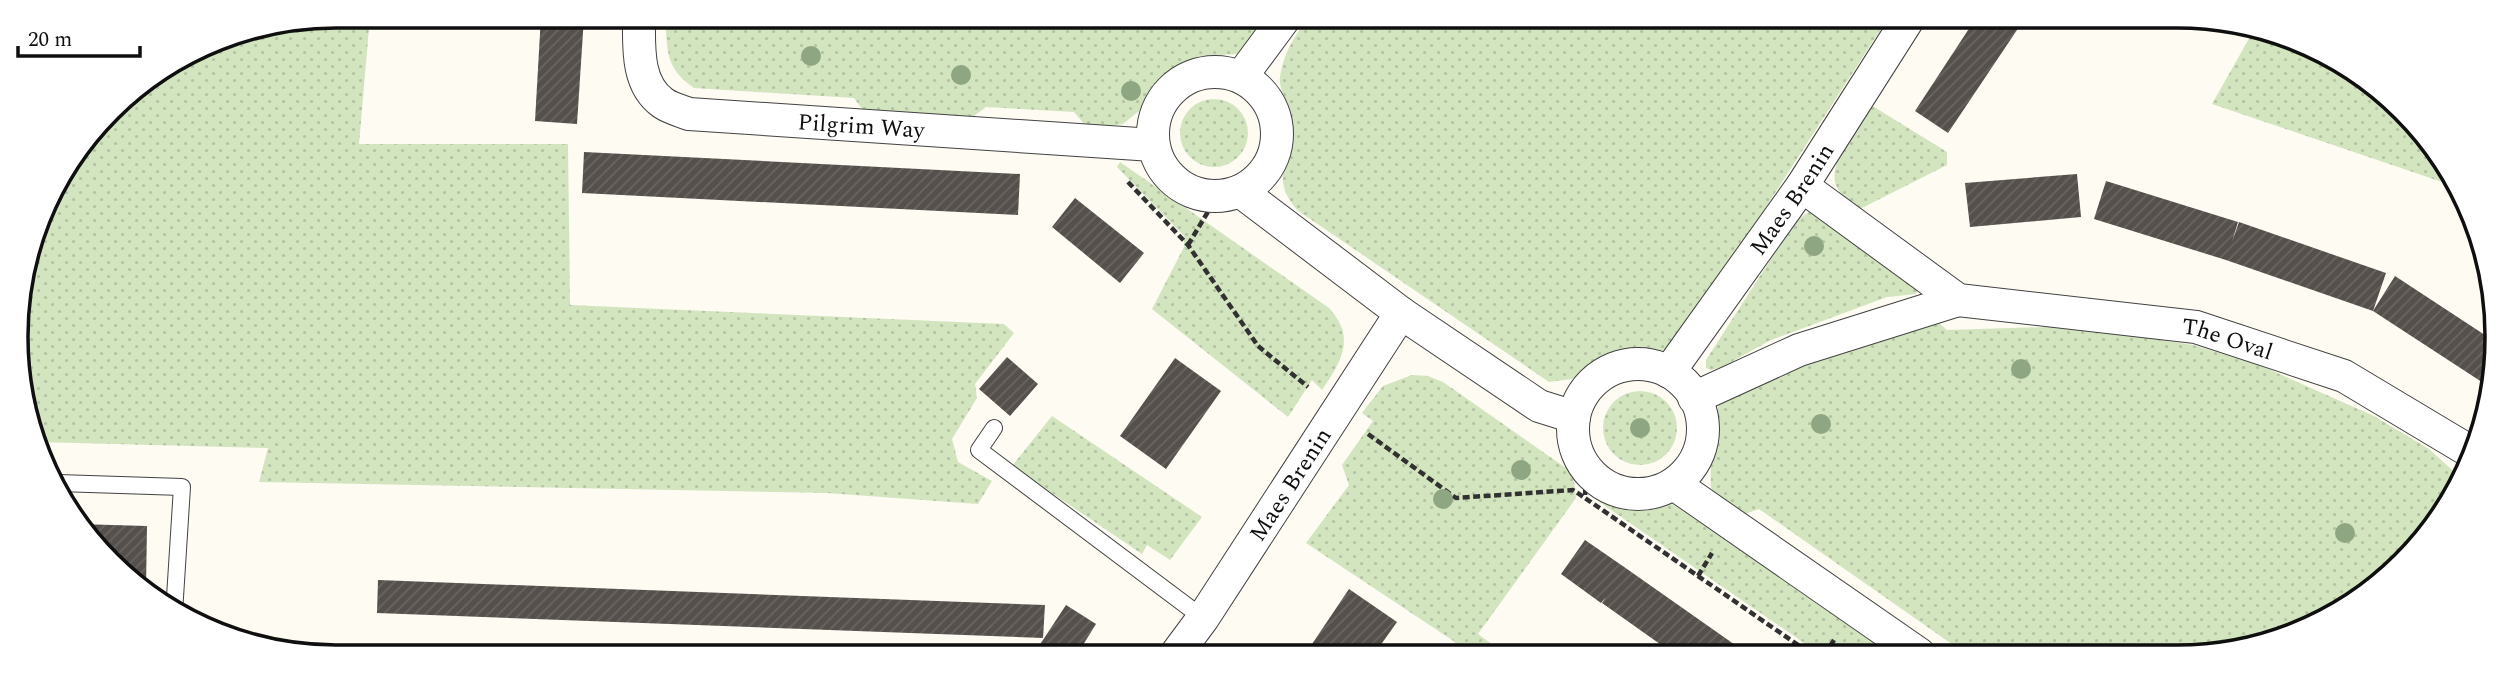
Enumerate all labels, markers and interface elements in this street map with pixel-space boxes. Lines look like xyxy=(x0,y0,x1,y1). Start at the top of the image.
scale bar xyxy=(18,14,140,58)
text: 20 m xyxy=(28,24,72,56)
street label: Pilgrim Way xyxy=(797,105,927,149)
street label: Maes Brenin xyxy=(1742,137,1844,263)
street label: The Oval xyxy=(2180,310,2277,370)
street label: Maes Brenin xyxy=(1241,421,1341,549)

